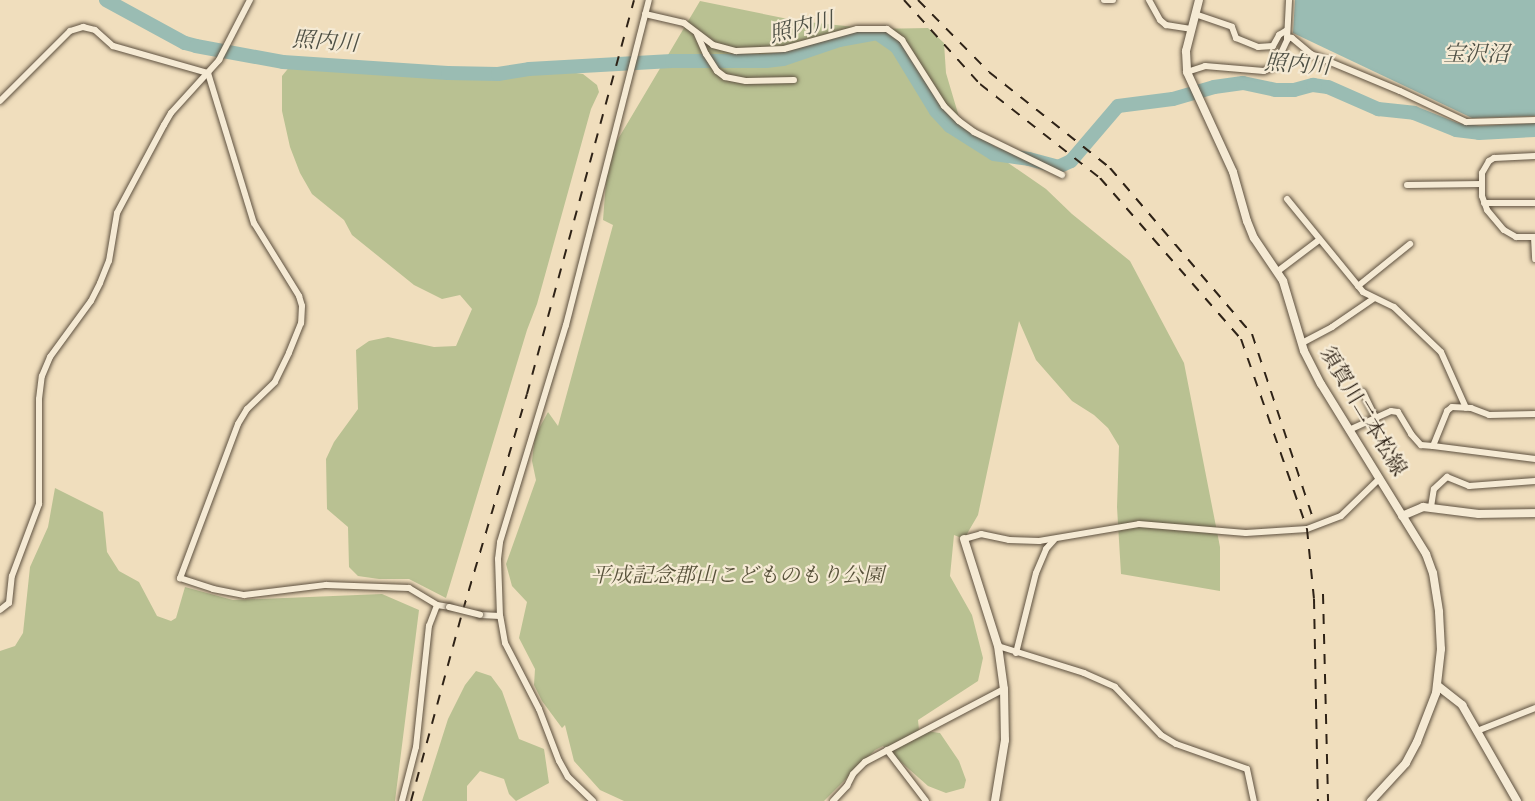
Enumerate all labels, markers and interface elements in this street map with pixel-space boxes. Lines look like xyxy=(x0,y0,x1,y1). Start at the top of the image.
water label: 照内川 xyxy=(767,9,837,51)
water label: 照内川 xyxy=(291,29,359,59)
water label: 宝沢沼 xyxy=(1443,44,1509,70)
water label: 照内川 xyxy=(1263,52,1331,82)
street label: 須賀川二本松線 xyxy=(1313,343,1411,481)
park label: 平成記念郡山こどものもり公園 xyxy=(590,564,884,590)

